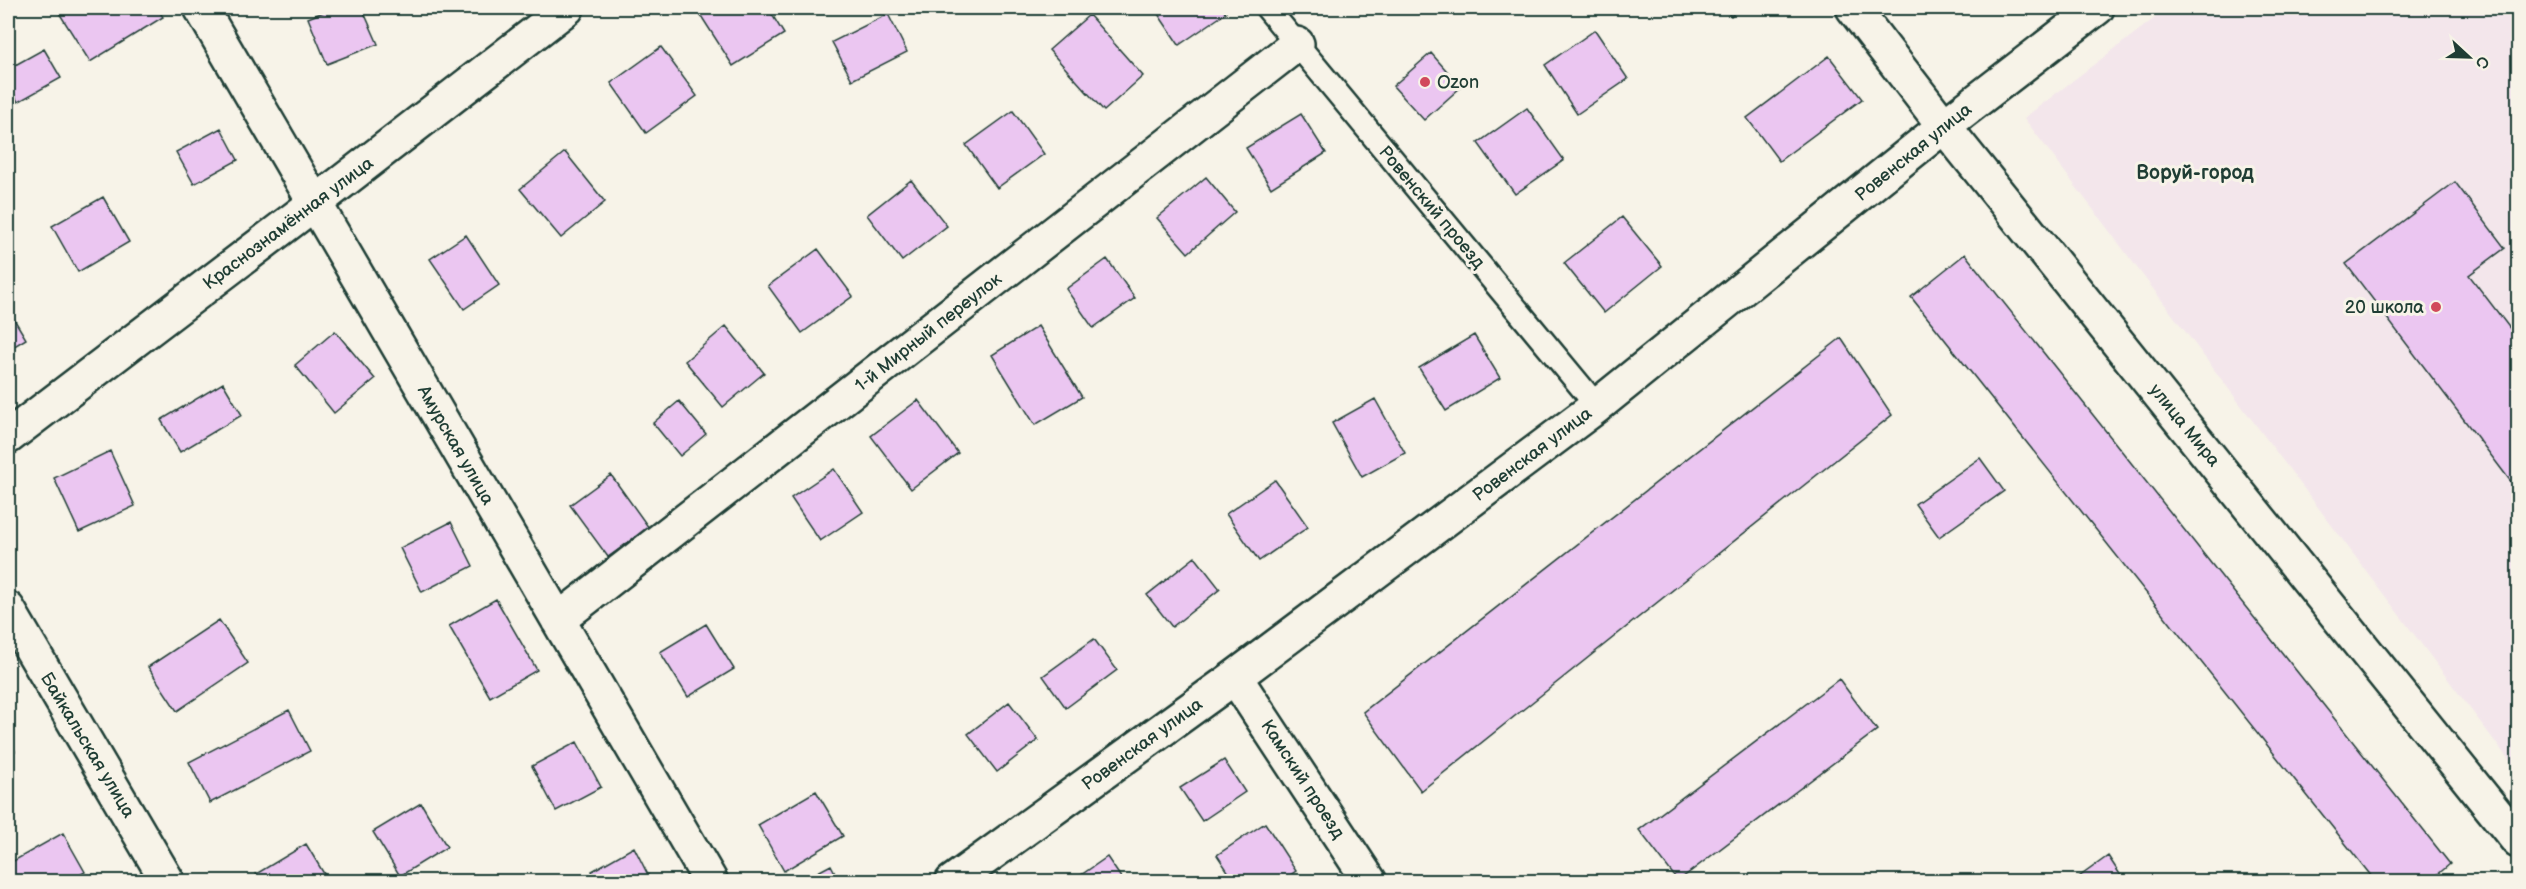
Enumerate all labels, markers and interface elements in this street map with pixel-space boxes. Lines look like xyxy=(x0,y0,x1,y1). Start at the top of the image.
north arrow xyxy=(2439,27,2499,87)
text: С xyxy=(2471,53,2492,71)
place label: Ozon xyxy=(1437,72,1479,93)
marker: Ozon xyxy=(1418,75,1432,89)
street label: Ровенская улица xyxy=(1851,99,1976,206)
street label: Ровенский проезд xyxy=(1374,142,1489,273)
street label: Краснознамённая улица xyxy=(199,152,378,294)
district label: Воруй-город xyxy=(2136,161,2254,185)
street label: 1-й Мирный переулок xyxy=(851,268,1006,396)
place label: 20 школа xyxy=(2345,297,2424,318)
marker: 20 школа xyxy=(2429,300,2443,314)
street label: улица Мира xyxy=(2145,380,2225,471)
street label: Амурская улица xyxy=(412,381,498,509)
street label: Ровенская улица xyxy=(1469,403,1596,506)
street label: Байкальская улица xyxy=(36,669,139,822)
street label: Ровенская улица xyxy=(1078,693,1207,795)
street label: Камский проезд xyxy=(1256,716,1349,843)

